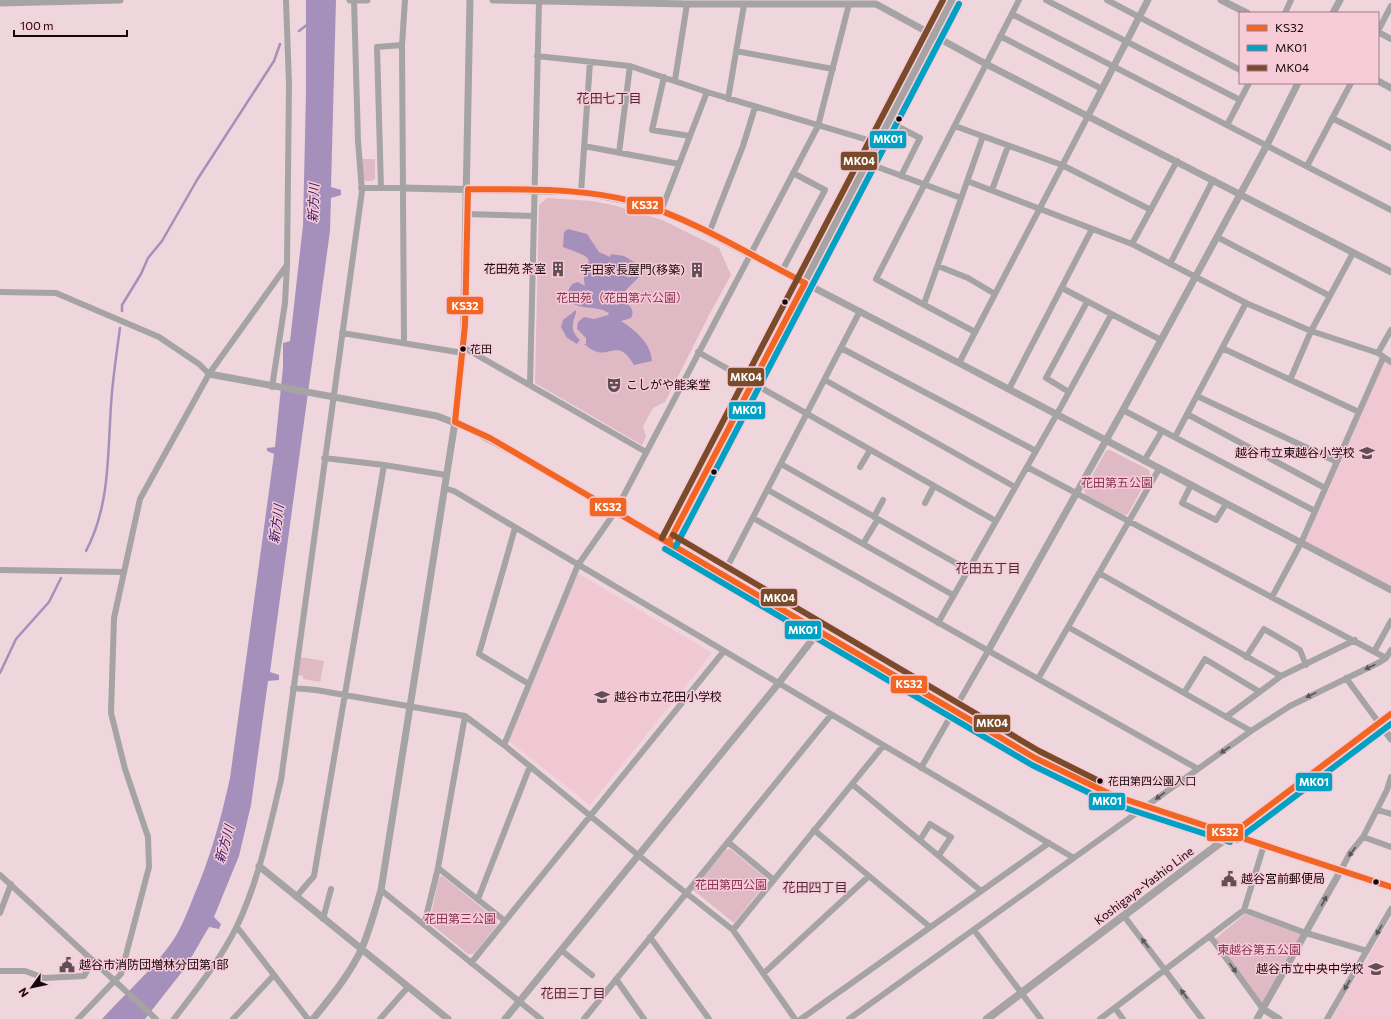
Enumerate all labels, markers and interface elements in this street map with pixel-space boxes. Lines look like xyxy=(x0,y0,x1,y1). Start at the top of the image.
scale bar xyxy=(14,12,127,38)
legend xyxy=(1239,12,1379,84)
text: 100 m xyxy=(20,18,54,32)
text: KS32 xyxy=(1275,20,1304,34)
text: MK01 xyxy=(1275,40,1307,54)
text: MK04 xyxy=(1275,60,1309,74)
district label: 花田七丁目 xyxy=(576,90,642,106)
unlabelled marker xyxy=(894,114,904,124)
line badge: MK01 xyxy=(869,130,907,149)
text: MK01 xyxy=(873,132,903,145)
line badge: MK04 xyxy=(840,151,878,171)
text: MK04 xyxy=(843,154,875,167)
water label: 新方川 xyxy=(304,181,322,223)
line badge: KS32 xyxy=(626,196,664,215)
text: KS32 xyxy=(632,198,658,211)
building icon: 花田苑 茶室 xyxy=(549,260,567,278)
place label: 花田苑 茶室 xyxy=(484,261,546,275)
building icon: 宇田家長屋門(移築) xyxy=(688,261,706,279)
place label: 宇田家長屋門(移築) xyxy=(580,262,685,276)
park label: 花田苑（花田第六公園） xyxy=(556,290,688,304)
line badge: KS32 xyxy=(446,296,484,315)
unlabelled marker xyxy=(780,297,790,307)
text: KS32 xyxy=(452,299,478,312)
place label: 花田 xyxy=(470,342,492,355)
marker: 花田 xyxy=(458,344,468,354)
line badge: MK04 xyxy=(727,367,765,387)
text: MK04 xyxy=(730,370,762,383)
theatre icon: こしがや能楽堂 xyxy=(605,376,623,394)
place label: こしがや能楽堂 xyxy=(626,377,710,391)
line badge: MK01 xyxy=(728,401,766,420)
text: MK01 xyxy=(732,403,762,416)
school or university icon: 越谷市立東越谷小学校 xyxy=(1358,444,1376,462)
place label: 越谷市立東越谷小学校 xyxy=(1235,445,1355,459)
unlabelled marker xyxy=(709,467,719,477)
park label: 花田第五公園 xyxy=(1081,475,1153,489)
line badge: KS32 xyxy=(589,497,627,517)
text: KS32 xyxy=(595,500,621,513)
water label: 新方川 xyxy=(265,502,287,544)
district label: 花田五丁目 xyxy=(955,560,1021,576)
line badge: MK04 xyxy=(760,588,798,607)
text: MK04 xyxy=(763,591,795,604)
line badge: MK01 xyxy=(784,620,822,640)
text: MK01 xyxy=(788,623,818,636)
one-way arrow xyxy=(1365,664,1376,670)
line badge: KS32 xyxy=(890,675,928,694)
text: KS32 xyxy=(896,677,922,690)
school or university icon: 越谷市立花田小学校 xyxy=(593,688,611,706)
place label: 越谷市立花田小学校 xyxy=(614,689,722,703)
one-way arrow xyxy=(1305,692,1316,698)
line badge: MK04 xyxy=(973,714,1011,733)
text: MK04 xyxy=(976,716,1008,729)
one-way arrow xyxy=(1219,746,1230,754)
line badge: MK01 xyxy=(1295,772,1333,792)
place label: 花田第四公園入口 xyxy=(1108,774,1196,787)
text: MK01 xyxy=(1299,775,1329,788)
marker: 花田第四公園入口 xyxy=(1095,776,1105,786)
line badge: MK01 xyxy=(1088,792,1126,811)
one-way arrow xyxy=(1155,792,1166,801)
text: MK01 xyxy=(1092,794,1122,807)
water label: 新方川 xyxy=(211,821,238,865)
line badge: KS32 xyxy=(1206,823,1244,842)
text: KS32 xyxy=(1212,825,1238,838)
street label: Koshigaya-Yashio Line xyxy=(1091,843,1196,927)
one-way arrow xyxy=(1348,846,1356,857)
public building icon: 越谷宮前郵便局 xyxy=(1220,870,1238,888)
place label: 越谷宮前郵便局 xyxy=(1241,871,1325,885)
park label: 花田第四公園 xyxy=(695,877,767,891)
unlabelled marker xyxy=(1371,877,1381,887)
district label: 花田四丁目 xyxy=(782,879,848,895)
one-way arrow xyxy=(1320,896,1327,907)
park label: 花田第三公園 xyxy=(424,911,496,925)
one-way arrow xyxy=(1375,924,1382,936)
one-way arrow xyxy=(1140,937,1149,948)
park label: 東越谷第五公園 xyxy=(1217,942,1301,956)
public building icon: 越谷市消防団増林分団第1部 xyxy=(58,956,76,974)
place label: 越谷市消防団増林分団第1部 xyxy=(79,957,228,971)
school or university icon: 越谷市立中央中学校 xyxy=(1367,960,1385,978)
place label: 越谷市立中央中学校 xyxy=(1256,961,1364,975)
one-way arrow xyxy=(1228,962,1237,973)
north arrow xyxy=(12,967,52,1007)
one-way arrow xyxy=(1344,979,1351,991)
district label: 花田三丁目 xyxy=(540,985,606,1001)
text: N xyxy=(15,986,31,1000)
one-way arrow xyxy=(1179,989,1188,1000)

